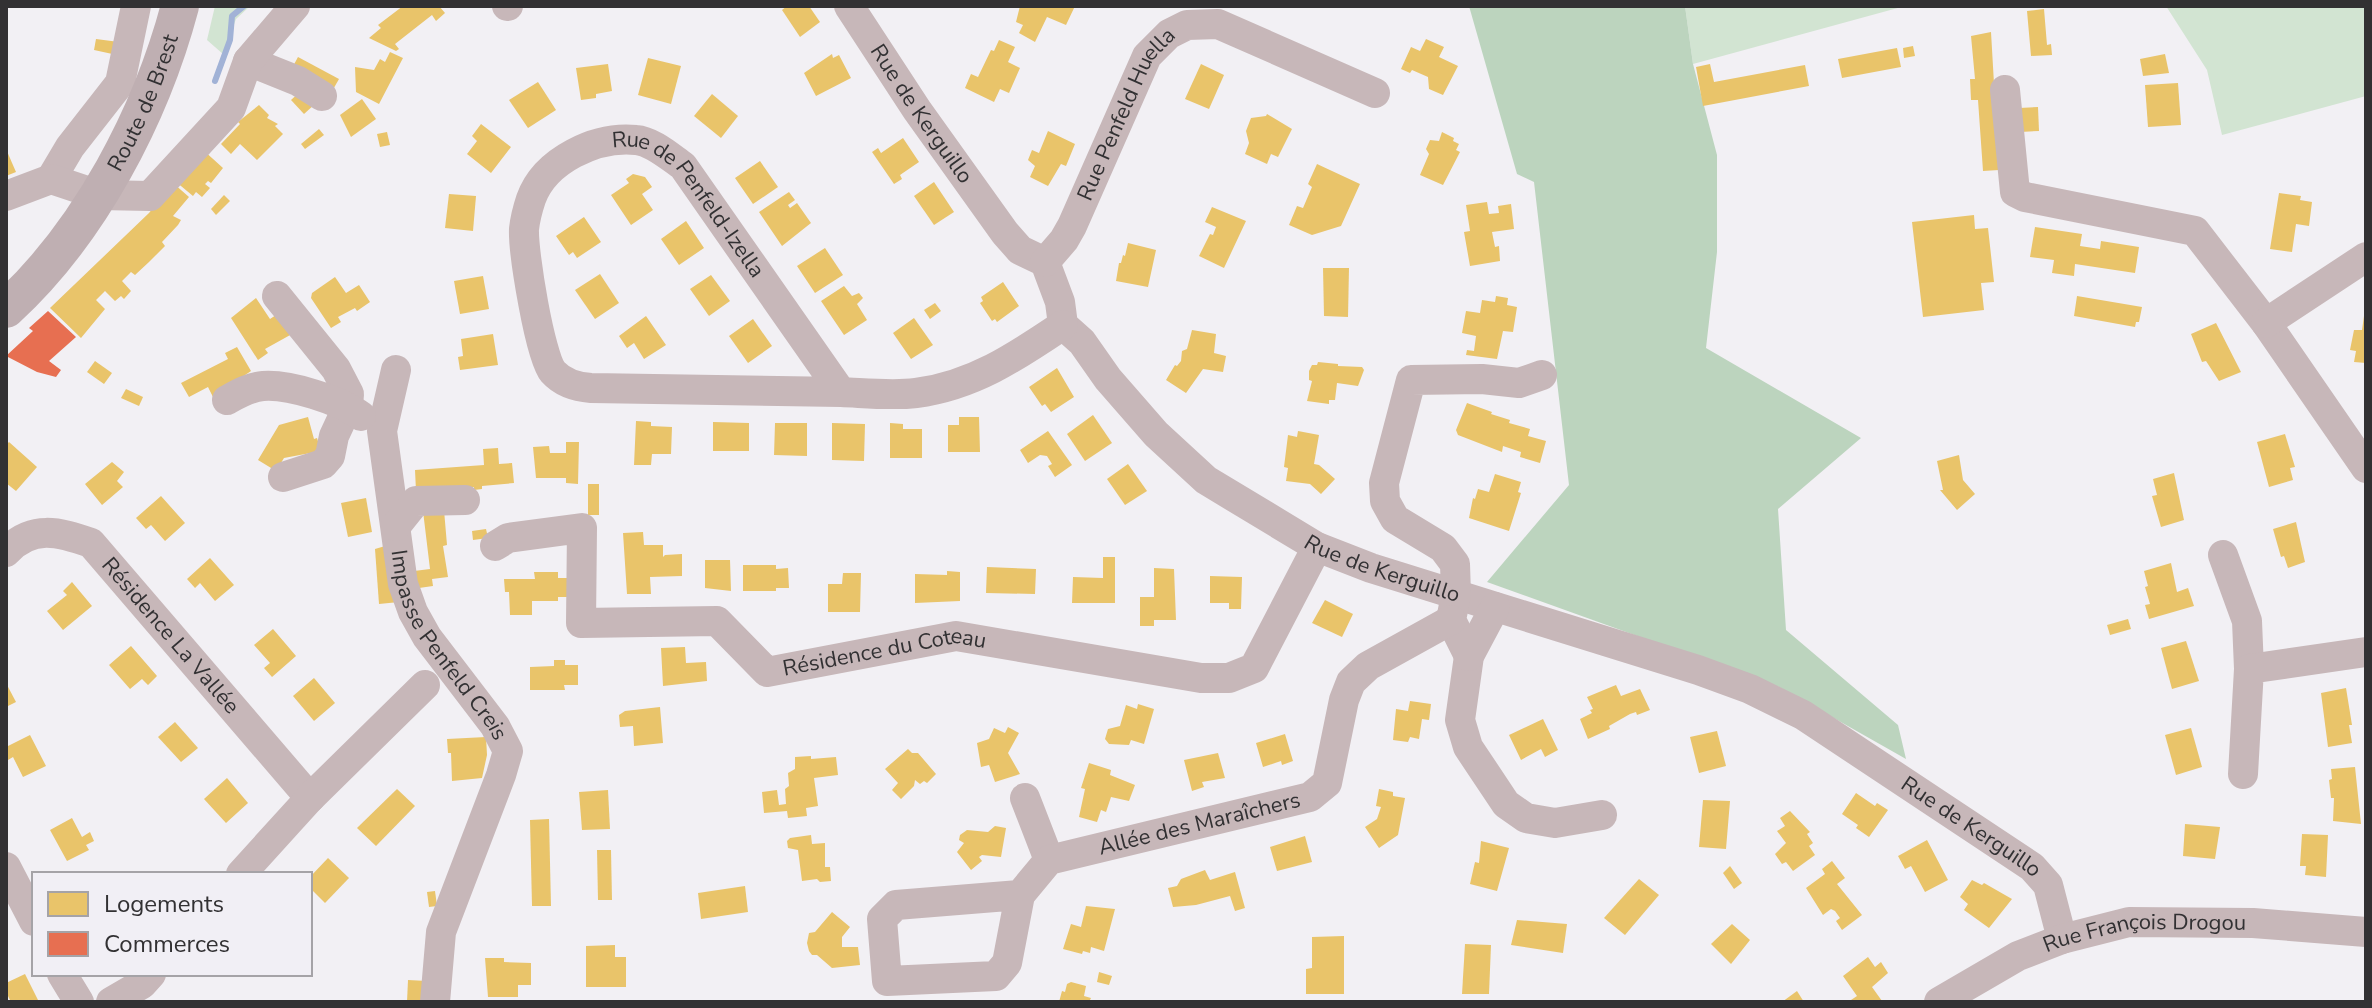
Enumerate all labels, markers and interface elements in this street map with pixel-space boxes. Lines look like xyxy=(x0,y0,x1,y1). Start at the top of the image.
street label: Rue Penfeld Huella xyxy=(1070,21,1182,205)
street label: Route de Brest xyxy=(100,30,186,177)
street label: Rue de Kerguillo xyxy=(863,38,980,190)
street label: Rue de Penfeld-Izella xyxy=(611,124,772,284)
street label: Rue de Kerguillo xyxy=(1298,528,1464,610)
street label: Impasse Penfeld Creis xyxy=(383,548,515,745)
street label: Résidence La Vallée xyxy=(95,551,246,720)
street label: Résidence du Coteau xyxy=(780,620,989,684)
street label: Rue de Kerguillo xyxy=(1895,769,2049,883)
street label: Allée des Maraîchers xyxy=(1095,785,1303,863)
legend xyxy=(32,872,312,976)
text: Logements xyxy=(104,888,224,920)
street label: Rue François Drogou xyxy=(2039,907,2246,960)
text: Commerces xyxy=(104,928,230,960)

